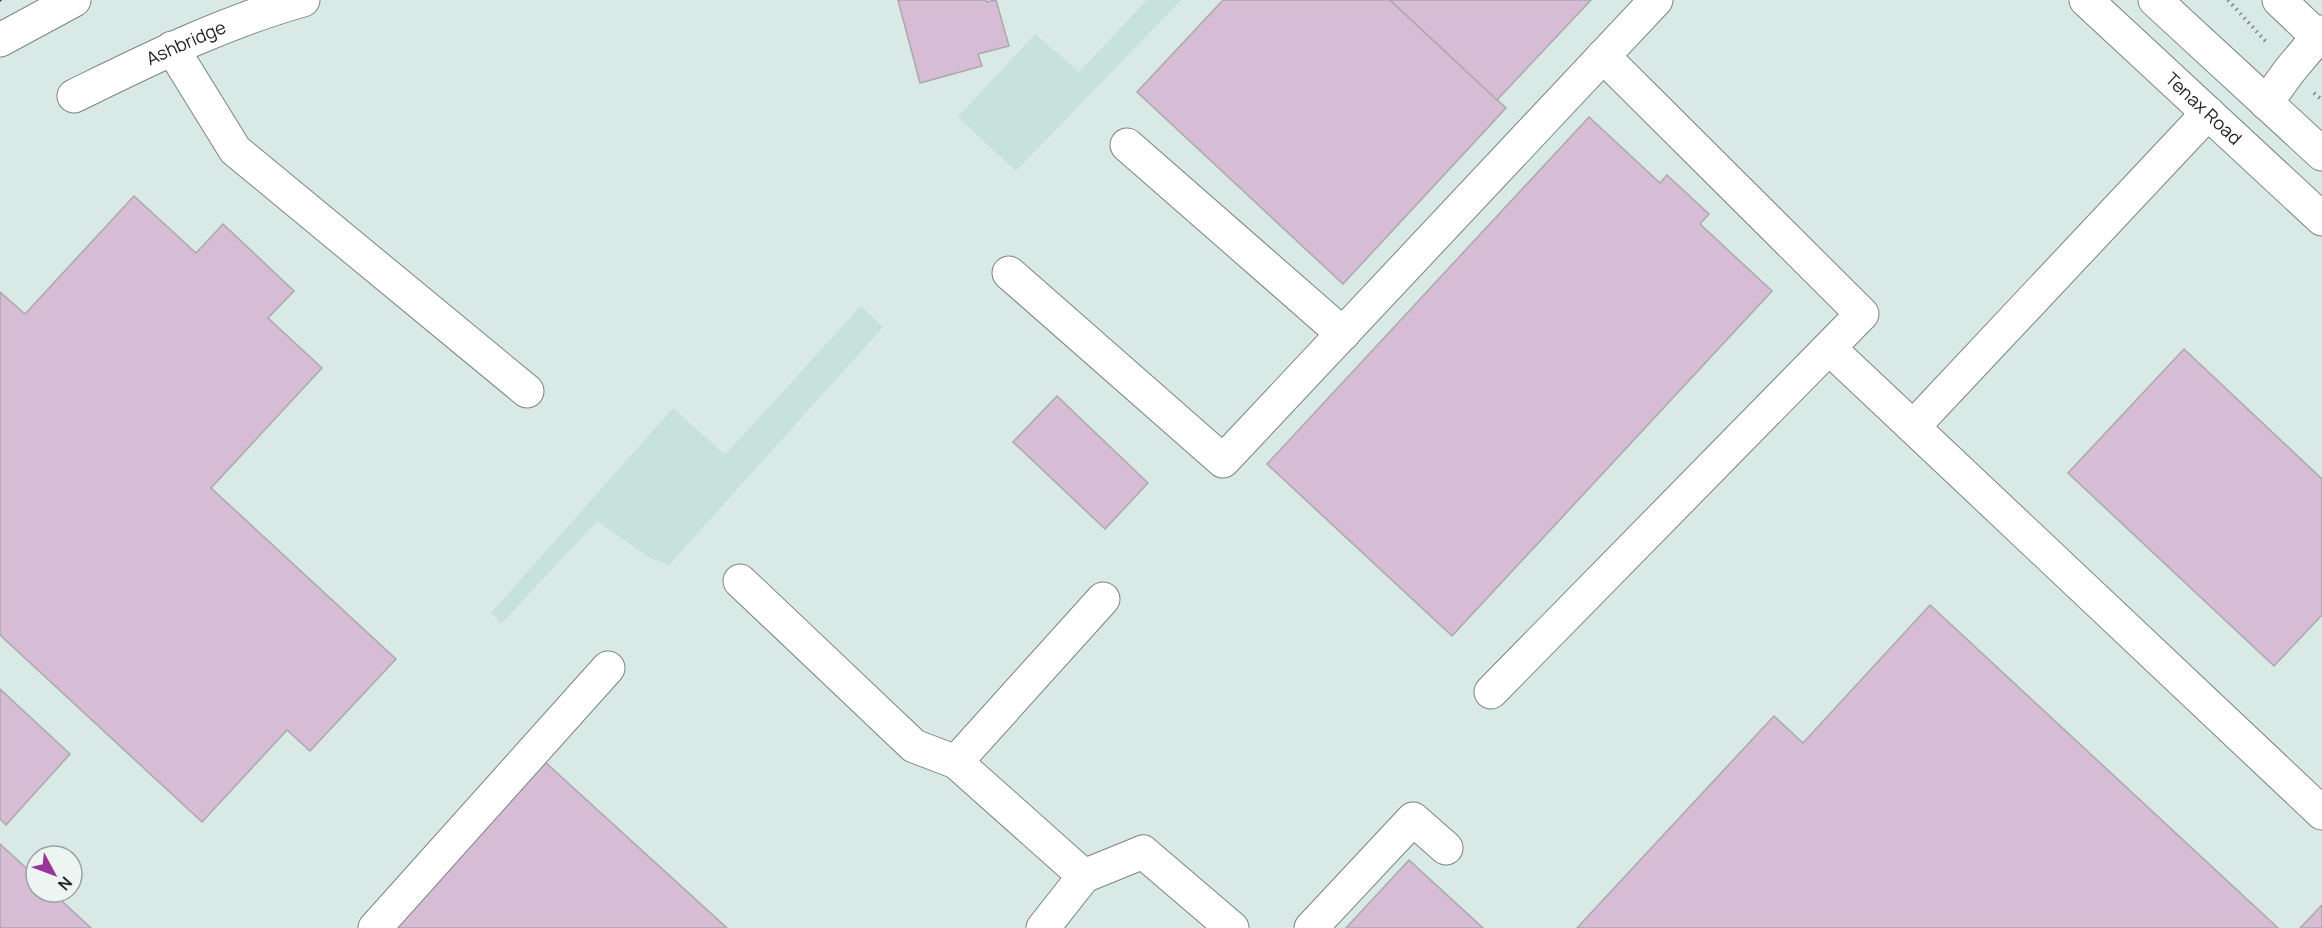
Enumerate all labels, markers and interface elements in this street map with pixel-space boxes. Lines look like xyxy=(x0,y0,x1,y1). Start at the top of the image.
street label: Ashbridge xyxy=(142,14,229,70)
street label: Tenax Road xyxy=(2161,67,2247,150)
north arrow xyxy=(24,844,84,904)
text: N xyxy=(53,872,77,895)

